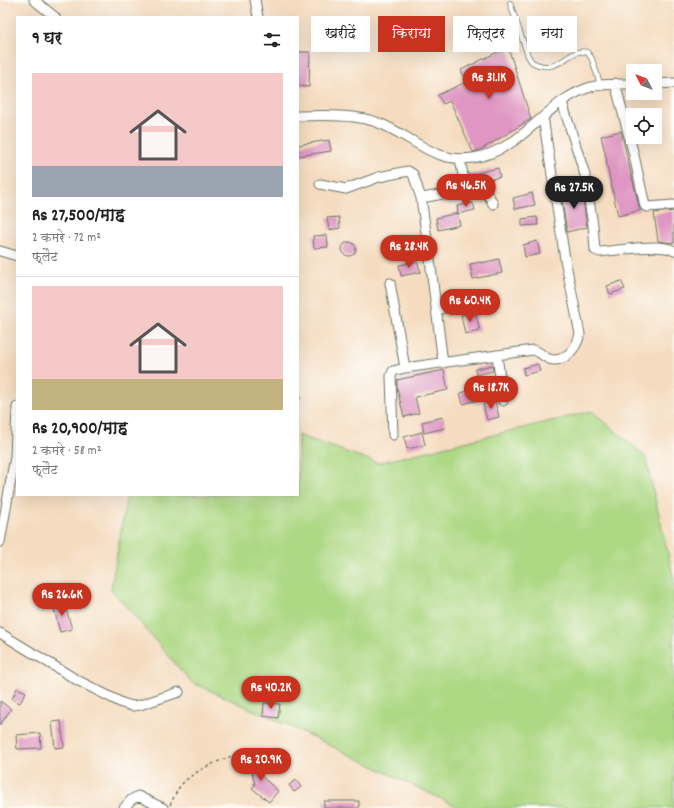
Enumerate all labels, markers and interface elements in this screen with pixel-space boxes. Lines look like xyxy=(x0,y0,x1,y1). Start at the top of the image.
chip: खरीदें xyxy=(311,16,370,52)
chip: किराया xyxy=(378,16,445,52)
chip: फ़िल्टर xyxy=(453,16,519,52)
chip: नया xyxy=(527,16,577,52)
text: 9 घर xyxy=(32,28,62,52)
icon: filters xyxy=(261,29,283,51)
north arrow xyxy=(626,64,662,100)
map controls xyxy=(626,64,662,144)
pin: Rs 31.1K xyxy=(448,66,530,100)
text: Rs 31.1K xyxy=(472,69,506,88)
icon: home xyxy=(122,99,194,171)
button: locate xyxy=(626,108,662,144)
pin: Rs 46.5K xyxy=(425,174,507,208)
pin: Rs 27.5K xyxy=(533,176,615,210)
text: Rs 46.5K xyxy=(446,177,486,196)
text: Rs 27.5K xyxy=(554,179,594,198)
text: Rs 27,500/माह xyxy=(32,205,125,229)
text: 2 कमरे · 72 m² xyxy=(32,229,101,248)
pin: Rs 28.4K xyxy=(368,235,450,269)
text: Rs 28.4K xyxy=(389,238,429,257)
text: फ़्लैट xyxy=(32,248,58,267)
pin: Rs 60.4K xyxy=(429,289,511,323)
text: Rs 60.4K xyxy=(449,292,491,311)
icon: home xyxy=(122,312,194,384)
pin: Rs 18.7K xyxy=(450,376,532,410)
text: Rs 18.7K xyxy=(473,379,509,398)
text: Rs 20,900/माह xyxy=(32,418,127,442)
text: 2 कमरे · 58 m² xyxy=(32,442,102,461)
text: फ़्लैट xyxy=(32,461,58,480)
pin: Rs 26.6K xyxy=(21,583,103,617)
text: Rs 26.6K xyxy=(41,586,83,605)
pin: Rs 40.2K xyxy=(230,676,312,710)
text: Rs 40.2K xyxy=(250,679,292,698)
pin: Rs 20.9K xyxy=(220,748,302,782)
text: Rs 20.9K xyxy=(240,751,282,770)

